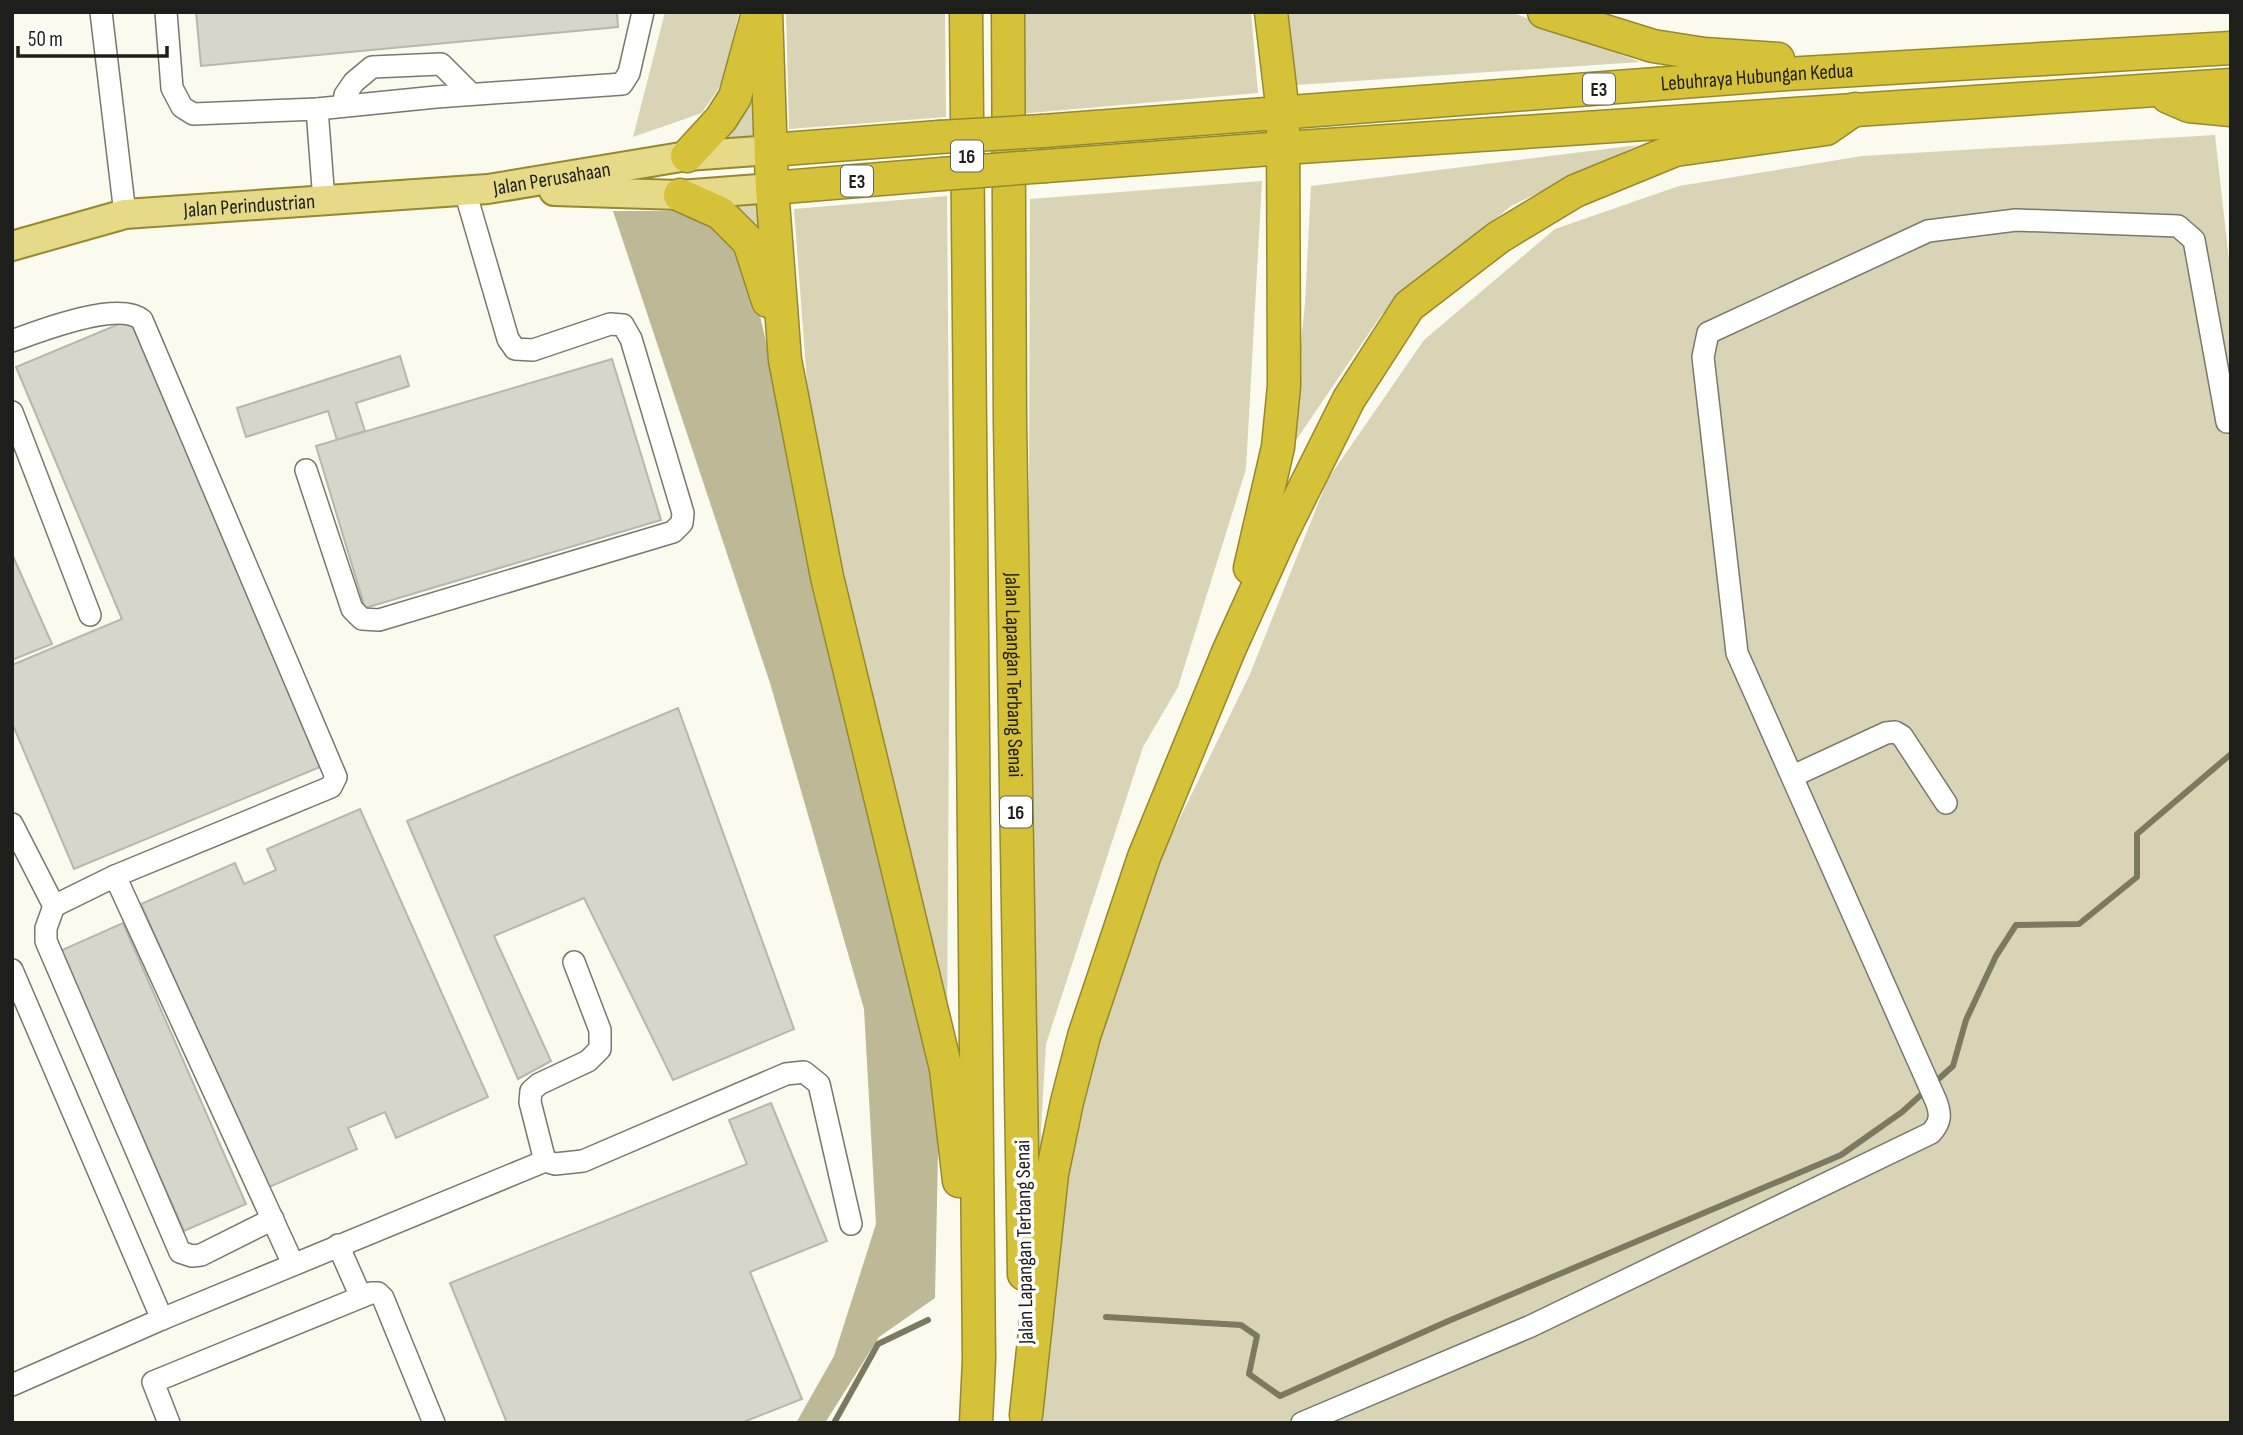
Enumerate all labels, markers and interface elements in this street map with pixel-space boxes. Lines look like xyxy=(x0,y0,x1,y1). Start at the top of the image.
scale bar xyxy=(18,14,166,58)
text: 50 m xyxy=(28,27,63,52)
street label: Lebuhraya Hubungan Kedua xyxy=(1660,58,1854,97)
road number: E3 xyxy=(1583,74,1615,104)
road number: 16 xyxy=(951,140,983,172)
street label: Jalan Perusahaan xyxy=(490,157,612,201)
road number: E3 xyxy=(841,166,873,196)
street label: Jalan Perindustrian xyxy=(182,189,316,223)
street label: Jalan Lapangan Terbang Senai xyxy=(999,571,1028,777)
road number: 16 xyxy=(1000,796,1032,828)
street label: Jalan Lapangan Terbang Senai xyxy=(1010,1140,1039,1345)

